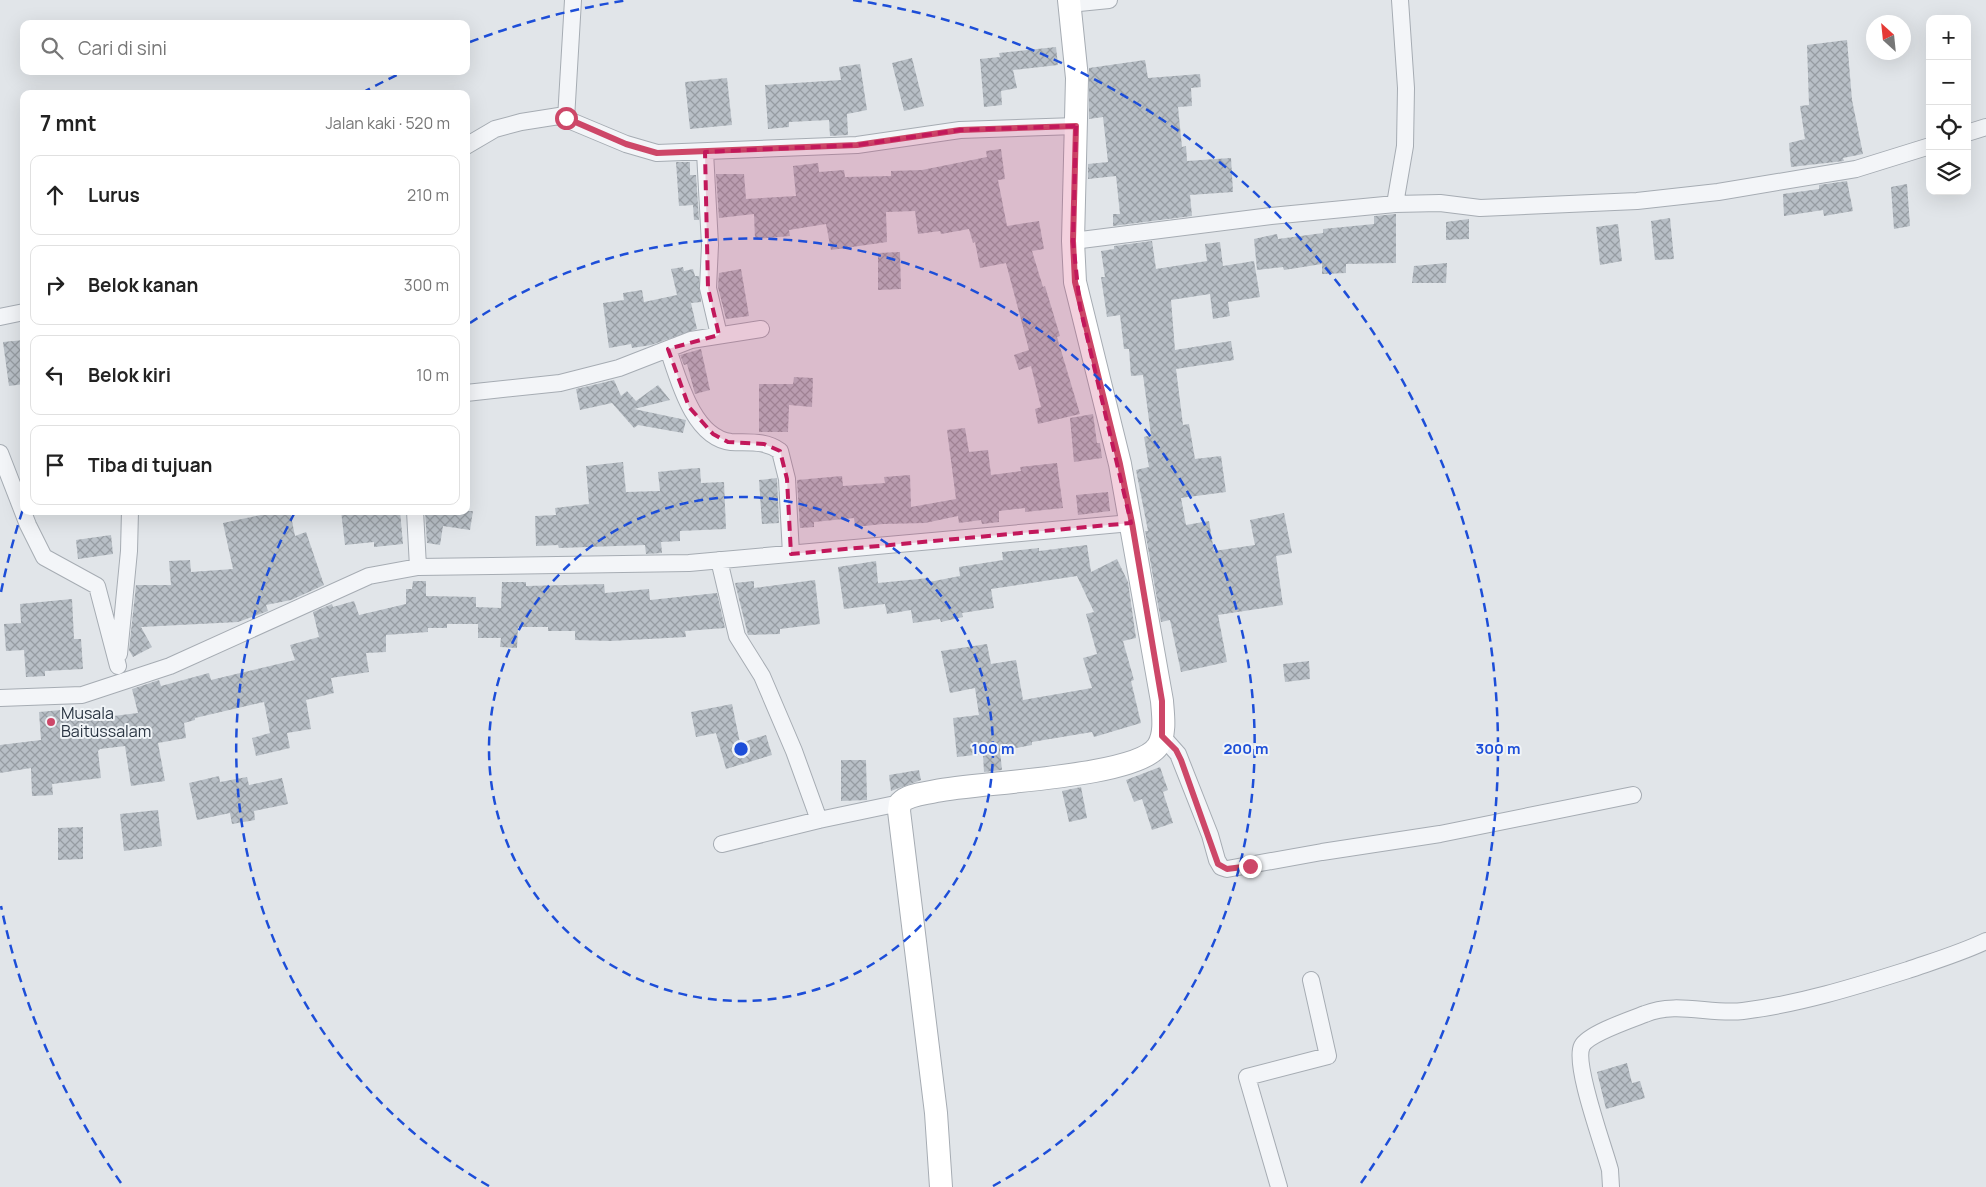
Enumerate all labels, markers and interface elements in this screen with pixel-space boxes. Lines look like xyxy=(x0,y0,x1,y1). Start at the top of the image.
north arrow xyxy=(1866,15,1911,60)
map controls xyxy=(1926,15,1971,195)
button: + xyxy=(1926,15,1971,60)
search box xyxy=(20,20,470,75)
icon: search xyxy=(38,34,66,62)
text: Cari di sini xyxy=(78,35,167,61)
button: − xyxy=(1926,60,1971,105)
button: locate xyxy=(1926,105,1971,150)
route start xyxy=(555,107,578,130)
text: 7 mnt xyxy=(40,109,97,137)
text: Jalan kaki · 520 m xyxy=(325,112,450,134)
button: layers xyxy=(1926,150,1971,195)
icon: ahead xyxy=(41,181,69,209)
text: Lurus xyxy=(88,182,140,208)
text: 210 m xyxy=(407,184,449,206)
icon: right xyxy=(41,271,69,299)
text: Belok kanan xyxy=(88,272,198,298)
text: 300 m xyxy=(404,274,449,296)
icon: left xyxy=(41,361,69,389)
text: Belok kiri xyxy=(88,362,171,388)
text: 10 m xyxy=(416,364,449,386)
icon: arrive xyxy=(41,451,69,479)
text: Tiba di tujuan xyxy=(88,452,212,478)
place label: Musala Baitussalam xyxy=(61,702,151,742)
marker: Musala Baitussalam xyxy=(45,716,57,728)
text: 100 m xyxy=(972,738,1014,759)
text: 200 m xyxy=(1223,738,1269,759)
text: 300 m xyxy=(1476,738,1520,759)
centre of rings xyxy=(732,740,750,758)
route end xyxy=(1239,855,1262,878)

